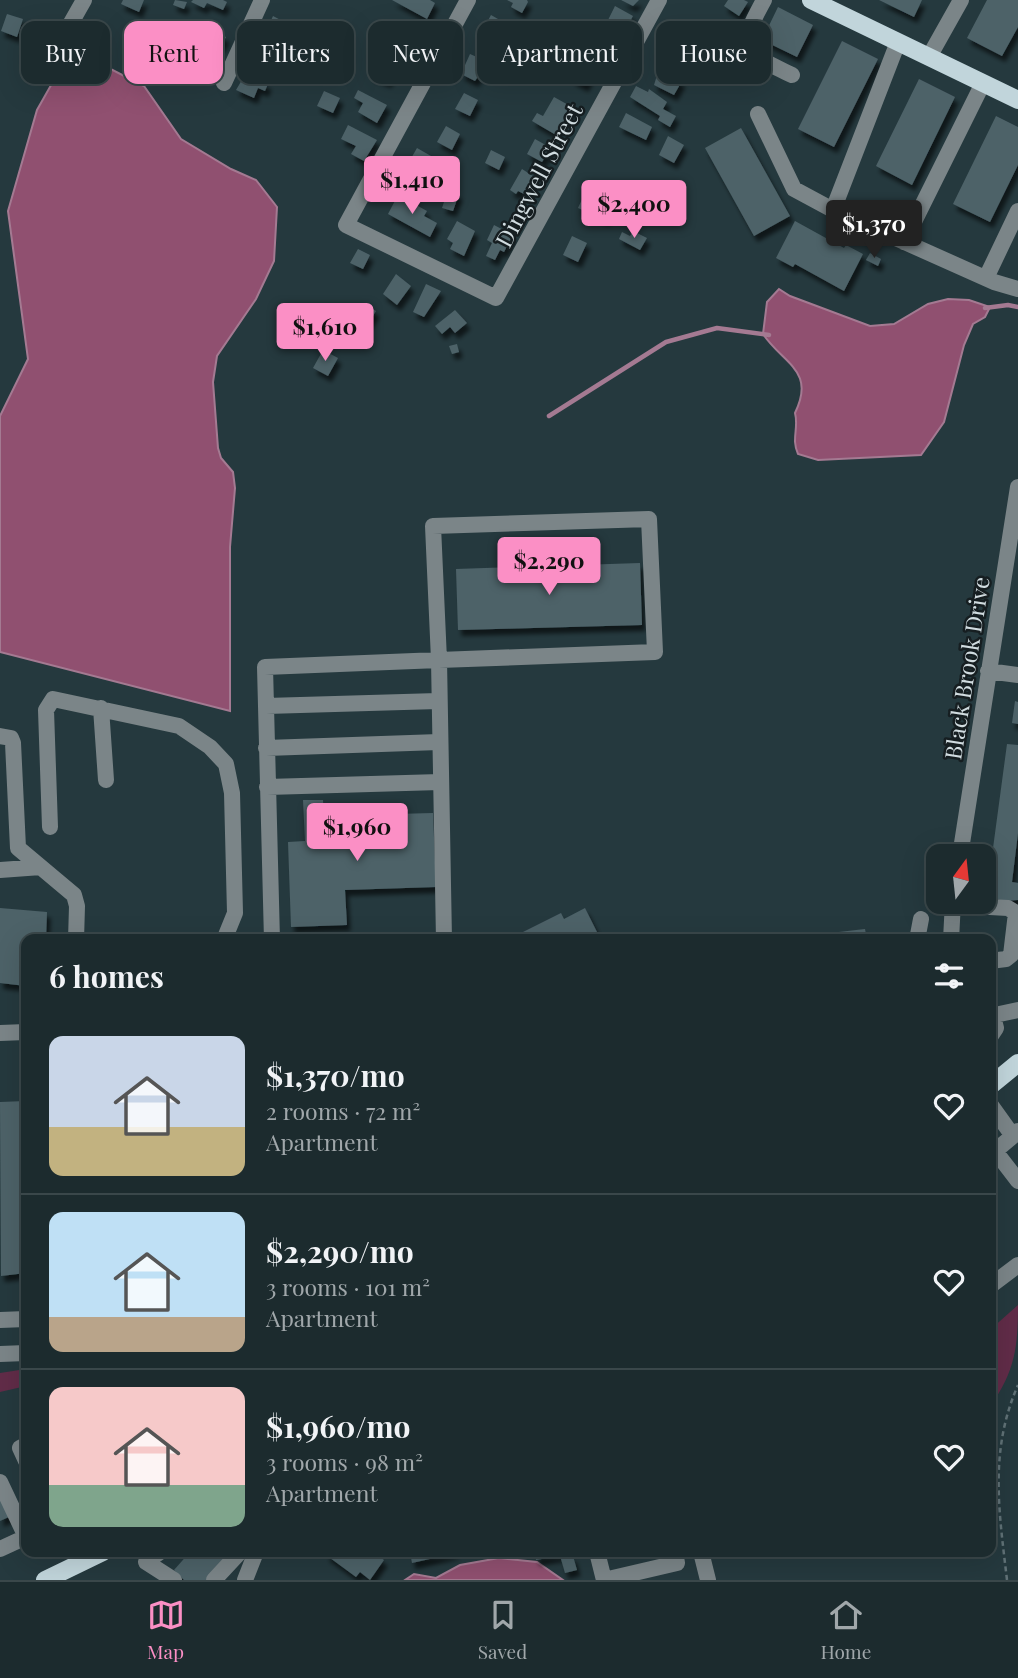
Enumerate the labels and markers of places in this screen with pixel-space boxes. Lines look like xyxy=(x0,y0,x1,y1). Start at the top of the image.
pin: $1,410 xyxy=(355,156,469,216)
pin: $2,400 xyxy=(577,180,691,240)
pin: $1,370 xyxy=(817,201,931,260)
pin: $1,610 xyxy=(268,304,382,363)
pin: $2,290 xyxy=(492,538,606,597)
pin: $1,960 xyxy=(300,804,414,863)

